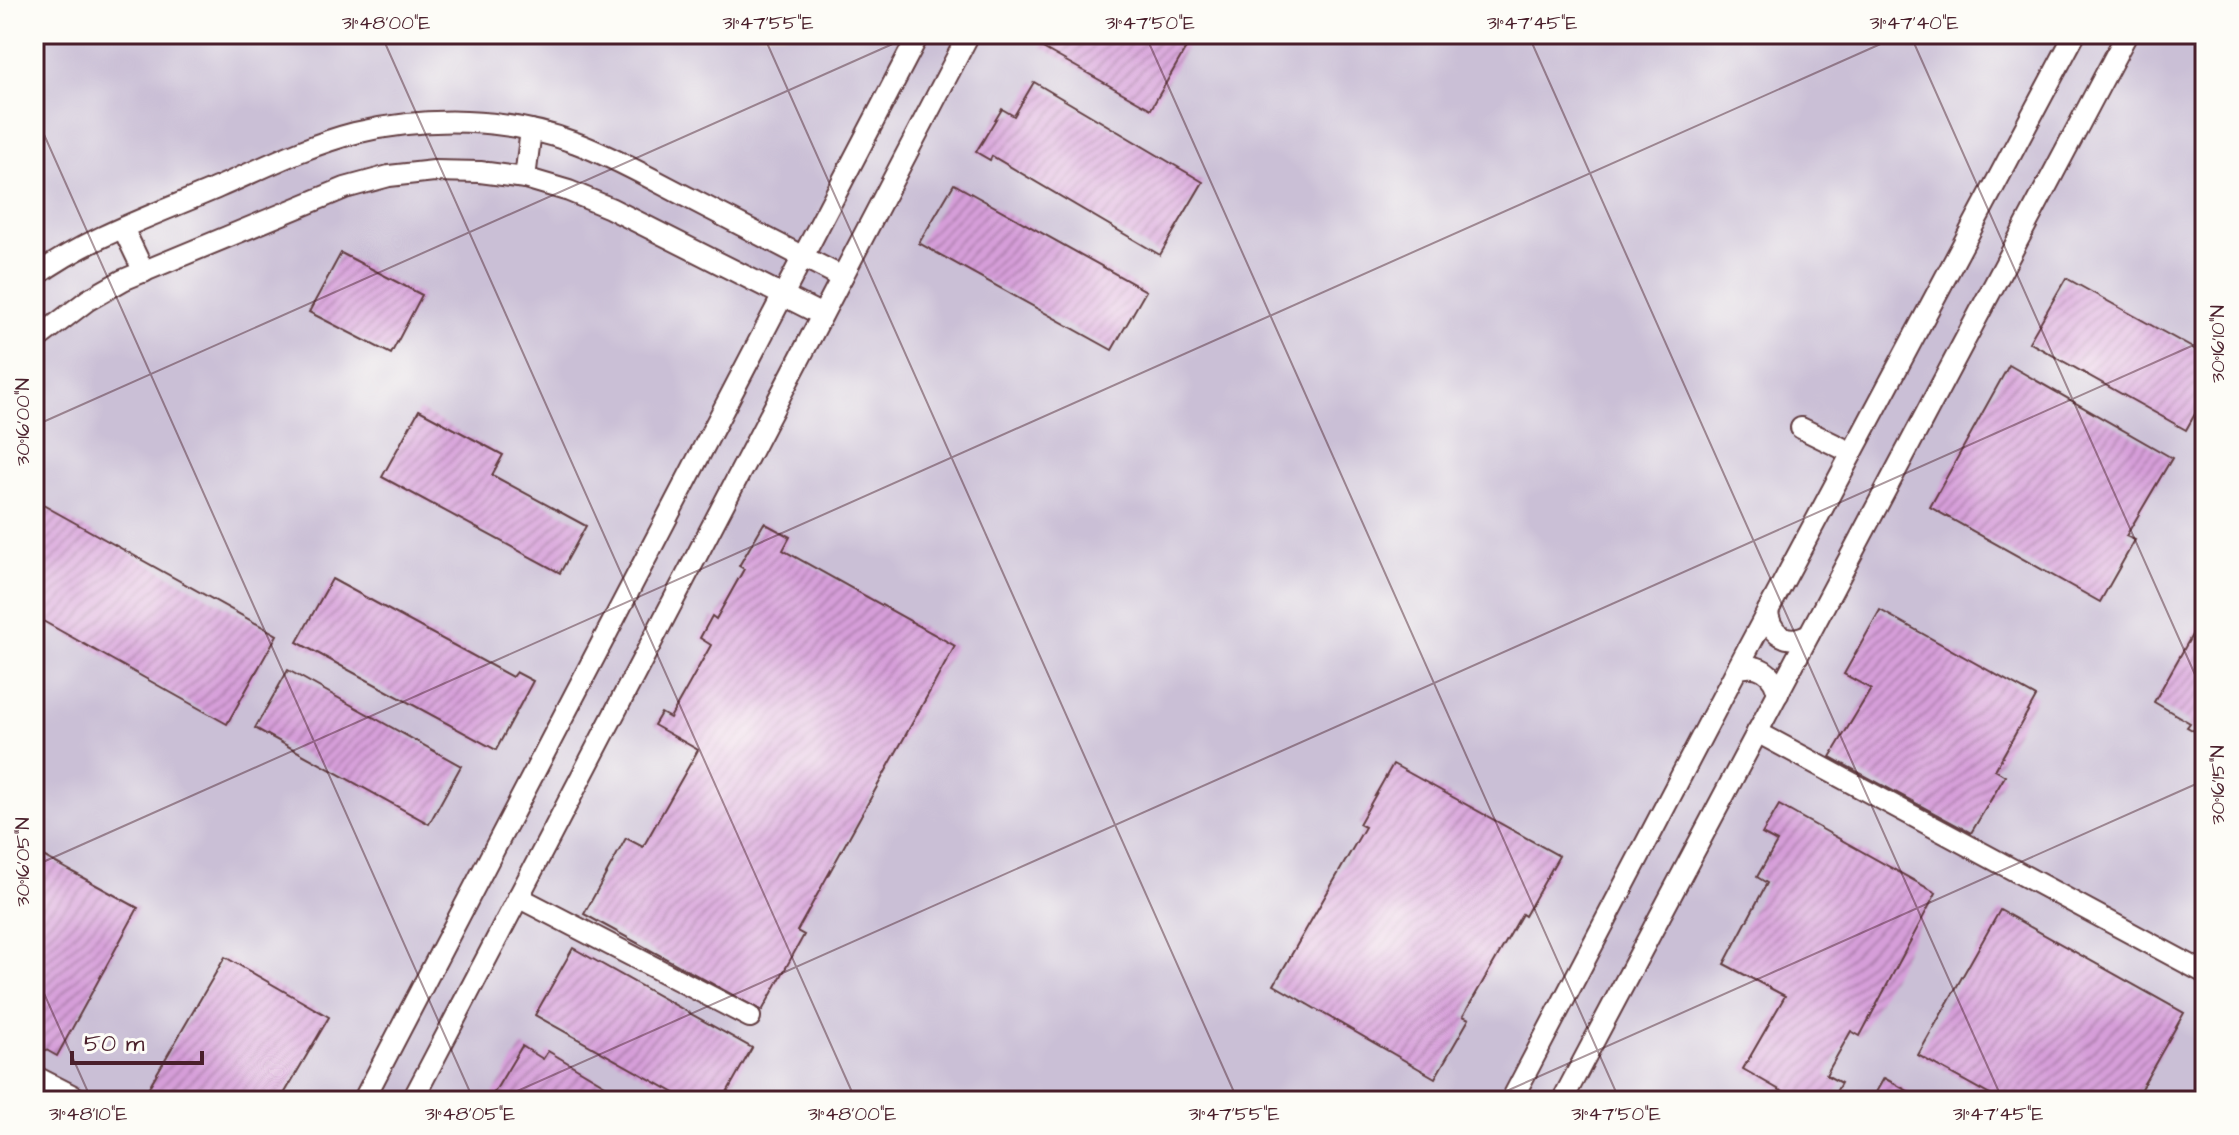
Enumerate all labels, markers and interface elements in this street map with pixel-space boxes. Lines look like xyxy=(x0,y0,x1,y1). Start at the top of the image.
text: 31°48'00"E xyxy=(342,9,431,37)
text: 31°47'55"E xyxy=(722,9,814,37)
text: 31°47'50"E xyxy=(1105,9,1195,37)
text: 31°47'45"E xyxy=(1487,9,1577,37)
text: 31°47'40"E xyxy=(1869,9,1959,37)
text: 30°16'10"N xyxy=(2204,305,2232,383)
text: 30°16'00"N xyxy=(9,378,37,466)
text: 30°16'15"N xyxy=(2204,745,2232,825)
text: 30°16'05"N xyxy=(9,817,37,907)
scale bar xyxy=(72,1015,202,1065)
text: 50 m xyxy=(84,1027,145,1061)
text: 31°48'10"E xyxy=(49,1100,128,1128)
text: 31°48'05"E xyxy=(425,1100,515,1128)
text: 31°48'00"E xyxy=(808,1100,897,1128)
text: 31°47'55"E xyxy=(1188,1100,1280,1128)
text: 31°47'50"E xyxy=(1571,1100,1661,1128)
text: 31°47'45"E xyxy=(1953,1100,2043,1128)

